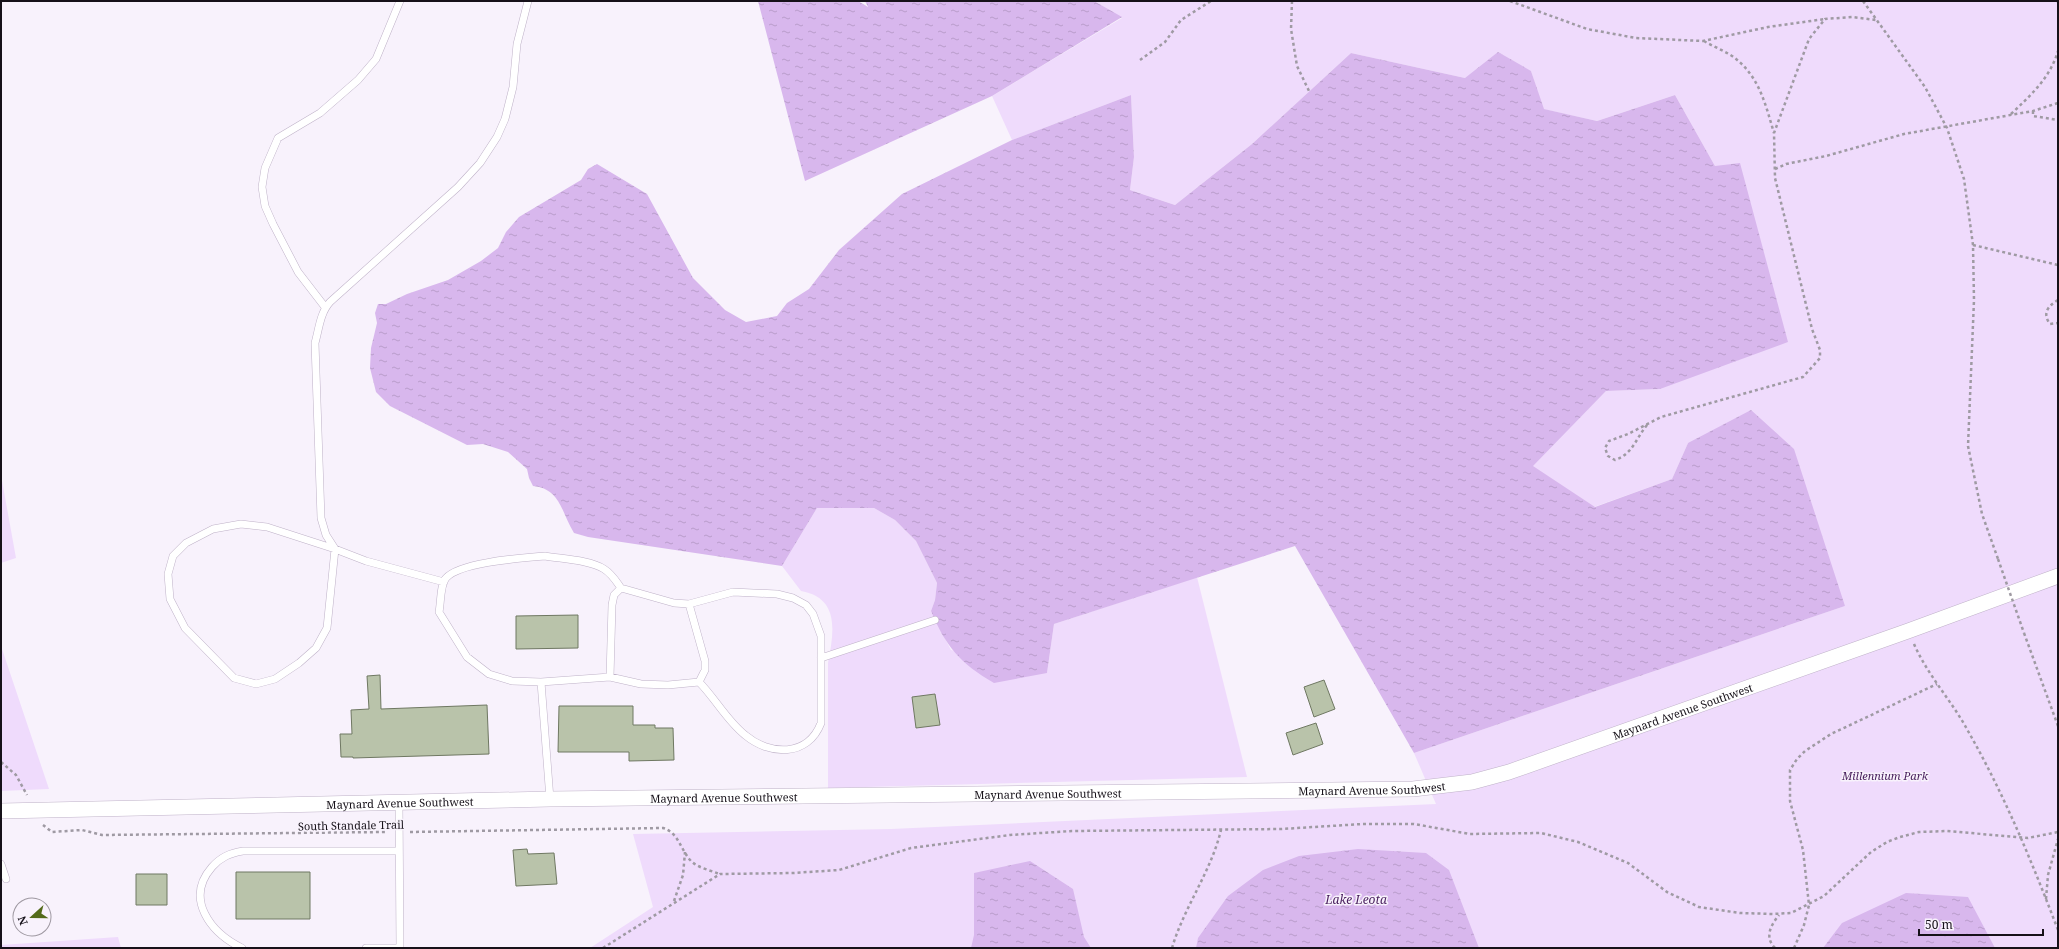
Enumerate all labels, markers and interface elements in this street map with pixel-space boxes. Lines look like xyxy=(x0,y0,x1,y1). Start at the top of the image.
street label: Maynard Avenue Southwest xyxy=(1611,679,1755,742)
park label: Millennium Park xyxy=(1841,768,1929,783)
street label: Maynard Avenue Southwest xyxy=(1298,778,1446,798)
street label: Maynard Avenue Southwest xyxy=(974,785,1122,802)
street label: Maynard Avenue Southwest xyxy=(650,789,798,805)
street label: Maynard Avenue Southwest xyxy=(326,793,474,811)
street label: South Standale Trail xyxy=(298,817,405,833)
water label: Lake Leota xyxy=(1324,891,1387,908)
north arrow xyxy=(12,897,52,937)
scale bar xyxy=(1919,911,2043,937)
text: N xyxy=(14,914,31,927)
text: 50 m xyxy=(1925,916,1953,933)

